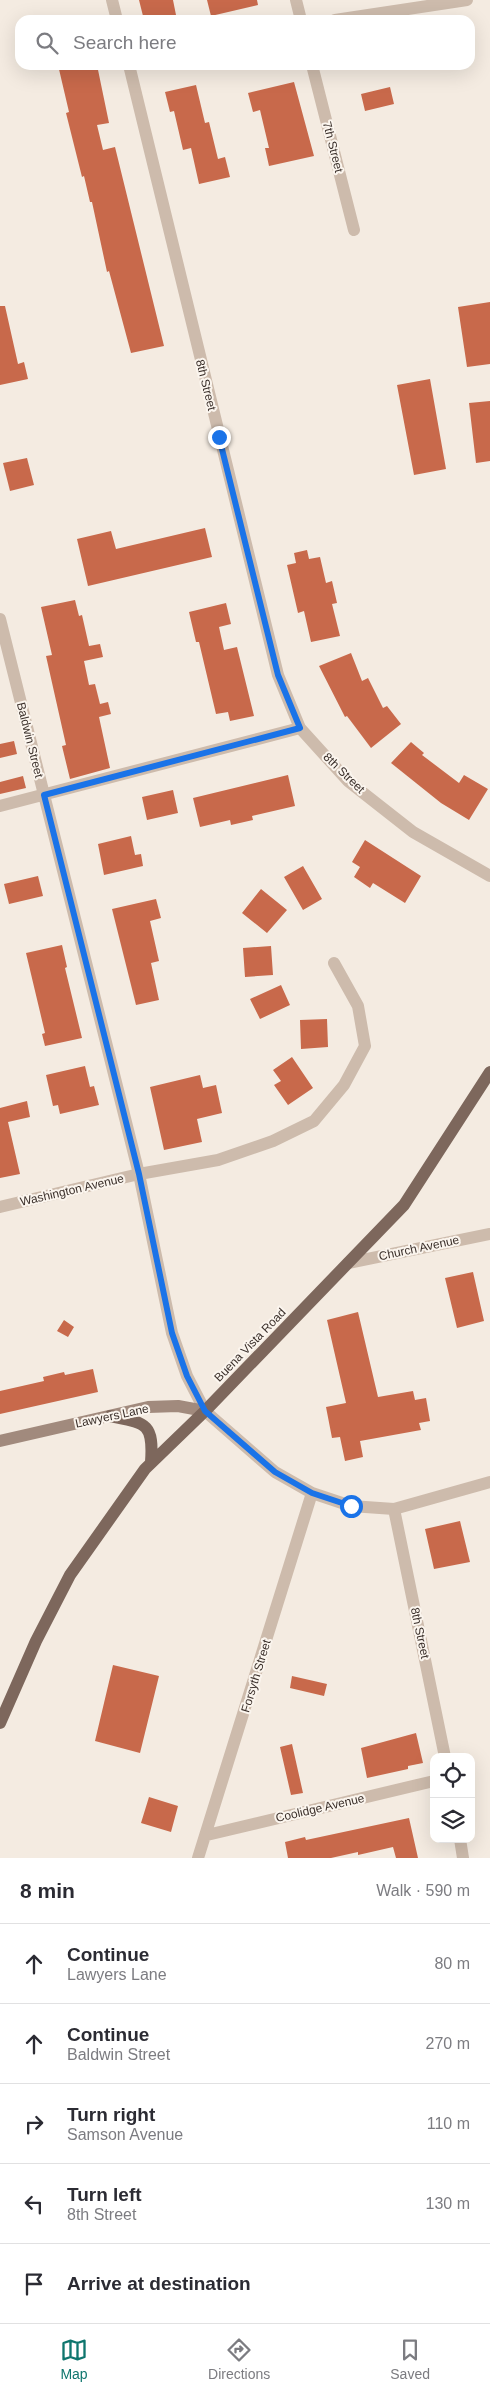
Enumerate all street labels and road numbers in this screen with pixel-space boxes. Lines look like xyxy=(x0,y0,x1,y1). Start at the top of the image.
street label: 7th Street xyxy=(320,120,346,175)
street label: 8th Street xyxy=(193,358,219,413)
street label: Baldwin Street xyxy=(14,701,46,780)
street label: 8th Street xyxy=(320,750,368,797)
street label: Washington Avenue xyxy=(19,1171,126,1209)
street label: Church Avenue xyxy=(378,1233,461,1263)
street label: Buena Vista Road xyxy=(211,1305,289,1385)
street label: Lawyers Lane xyxy=(74,1401,150,1431)
street label: 8th Street xyxy=(408,1606,432,1661)
street label: Forsyth Street xyxy=(238,1637,274,1714)
street label: Coolidge Avenue xyxy=(274,1791,366,1825)

